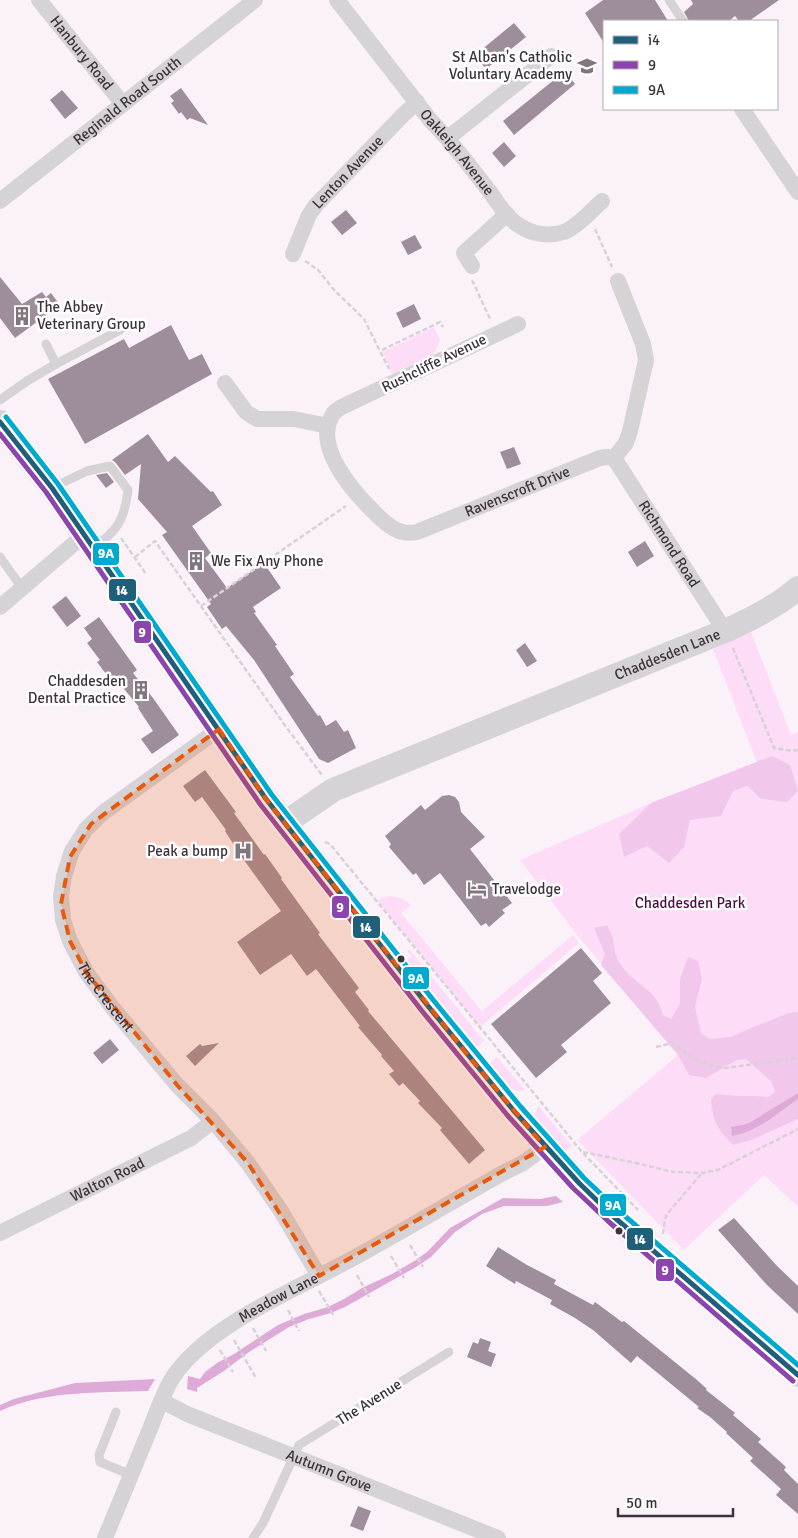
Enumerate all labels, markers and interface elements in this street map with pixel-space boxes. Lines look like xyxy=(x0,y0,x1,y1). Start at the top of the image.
street label: Hanbury Road xyxy=(46,12,117,94)
legend xyxy=(603,20,778,110)
text: i4 xyxy=(648,31,660,49)
place label: St Alban's Catholic Voluntary Academy xyxy=(449,48,572,83)
street label: Reginald Road South xyxy=(69,53,185,149)
school or university icon: St Alban's Catholic Voluntary Academy xyxy=(576,55,598,77)
text: 9 xyxy=(648,56,656,74)
text: 9A xyxy=(648,81,665,99)
street label: Oakleigh Avenue xyxy=(416,105,498,199)
street label: Lenton Avenue xyxy=(308,132,387,212)
place label: The Abbey Veterinary Group xyxy=(37,298,146,333)
building icon: The Abbey Veterinary Group xyxy=(11,305,33,327)
street label: Rushcliffe Avenue xyxy=(379,330,489,396)
street label: Ravenscroft Drive xyxy=(462,462,572,521)
street label: Richmond Road xyxy=(635,497,704,591)
line badge: 9A xyxy=(92,542,120,566)
text: 9A xyxy=(98,545,114,562)
building icon: We Fix Any Phone xyxy=(185,550,207,572)
place label: We Fix Any Phone xyxy=(211,552,324,570)
line badge: i4 xyxy=(108,578,137,602)
text: i4 xyxy=(116,582,128,599)
line badge: 9 xyxy=(133,620,152,644)
text: 9 xyxy=(138,624,146,641)
street label: Chaddesden Lane xyxy=(612,625,723,684)
place label: Chaddesden Dental Practice xyxy=(28,672,126,707)
building icon: Chaddesden Dental Practice xyxy=(130,679,152,701)
hospital icon: Peak a bump xyxy=(232,840,254,862)
place label: Peak a bump xyxy=(147,842,228,860)
hotel icon: Travelodge xyxy=(466,878,488,900)
place label: Travelodge xyxy=(492,880,561,898)
park label: Chaddesden Park xyxy=(635,894,746,912)
line badge: 9 xyxy=(331,895,350,919)
text: 9 xyxy=(336,899,344,916)
line badge: i4 xyxy=(352,915,381,939)
text: i4 xyxy=(360,919,372,936)
unlabelled marker xyxy=(396,954,406,964)
street label: The Crescent xyxy=(74,959,138,1035)
line badge: 9A xyxy=(402,966,430,990)
text: 9A xyxy=(408,970,424,987)
street label: Walton Road xyxy=(67,1154,148,1206)
line badge: 9A xyxy=(599,1193,627,1217)
text: 9A xyxy=(605,1197,621,1214)
unlabelled marker xyxy=(614,1226,624,1236)
line badge: i4 xyxy=(626,1227,654,1251)
text: i4 xyxy=(634,1231,646,1248)
line badge: 9 xyxy=(655,1258,675,1282)
text: 9 xyxy=(661,1262,669,1279)
street label: Meadow Lane xyxy=(235,1269,321,1326)
street label: The Avenue xyxy=(333,1375,405,1429)
street label: Autumn Grove xyxy=(283,1445,375,1496)
scale bar xyxy=(618,1486,733,1518)
text: 50 m xyxy=(626,1494,657,1512)

